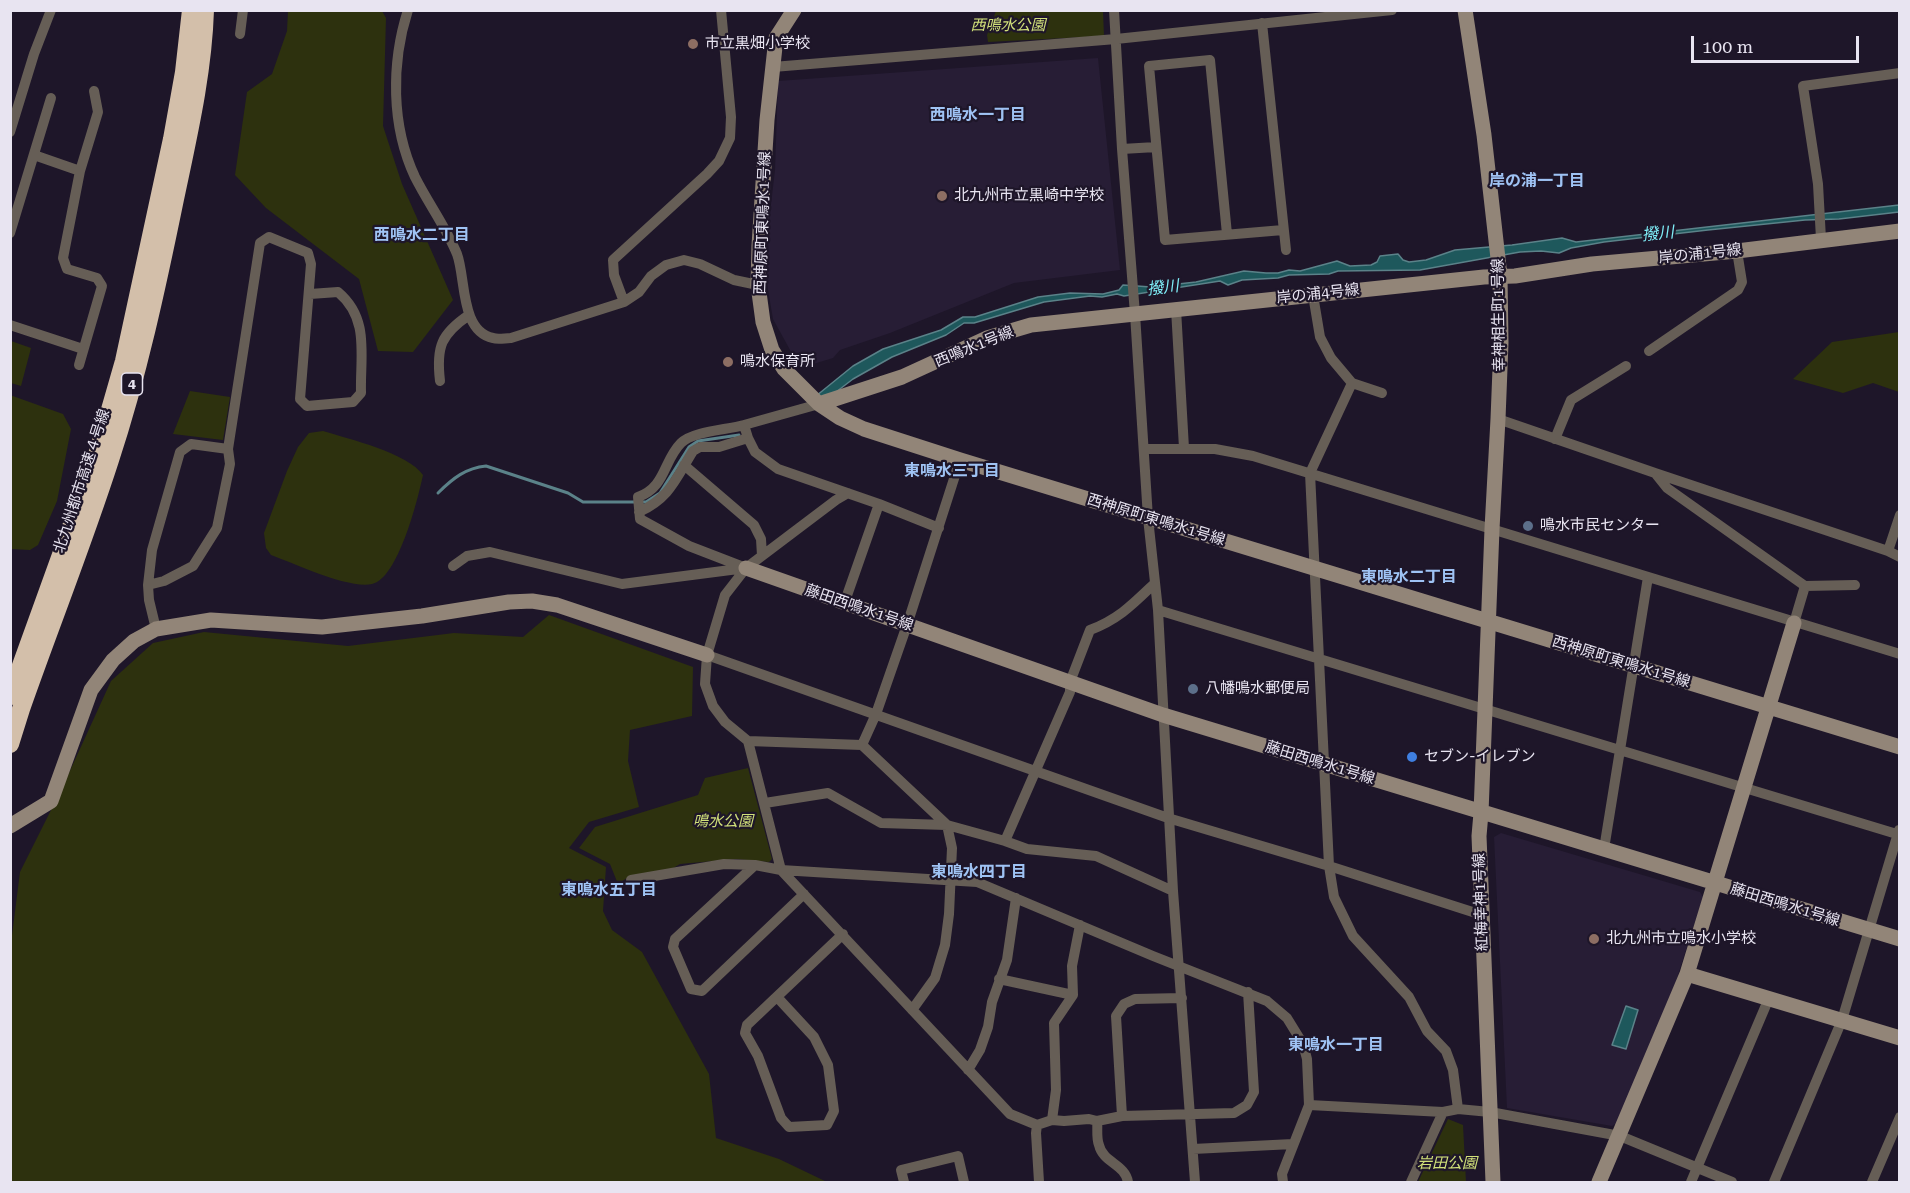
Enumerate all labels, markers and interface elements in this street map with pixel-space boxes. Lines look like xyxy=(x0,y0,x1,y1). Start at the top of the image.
park label: 西鳴水公園 xyxy=(971,17,1045,35)
scale bar xyxy=(1694,24,1862,62)
place label: 市立黒畑小学校 xyxy=(705,35,810,53)
text: 100 m xyxy=(1702,36,1753,57)
marker: 市立黒畑小学校 xyxy=(686,37,700,51)
district label: 西鳴水一丁目 xyxy=(930,105,1026,125)
street label: 西神原町東鳴水1号線 xyxy=(752,151,774,295)
district label: 岸の浦一丁目 xyxy=(1489,171,1585,191)
place label: 北九州市立黒崎中学校 xyxy=(954,187,1104,205)
marker: 北九州市立黒崎中学校 xyxy=(935,189,949,203)
water label: 撥川 xyxy=(1641,223,1675,245)
district label: 西鳴水二丁目 xyxy=(374,225,470,245)
street label: 岸の浦1号線 xyxy=(1658,241,1742,267)
street label: 幸神相生町1号線 xyxy=(1489,258,1509,372)
water label: 撥川 xyxy=(1146,277,1180,299)
street label: 岸の浦4号線 xyxy=(1276,281,1360,307)
street label: 西鳴水1号線 xyxy=(932,323,1016,371)
place label: 鳴水保育所 xyxy=(740,353,815,371)
marker: 鳴水保育所 xyxy=(721,355,735,369)
road number: 4 xyxy=(122,373,142,395)
street label: 北九州都市高速４号線 xyxy=(50,407,114,555)
district label: 東鳴水三丁目 xyxy=(904,461,1000,481)
street label: 西神原町東鳴水1号線 xyxy=(1085,490,1227,550)
place label: 鳴水市民センター xyxy=(1540,517,1660,535)
marker: 鳴水市民センター xyxy=(1521,519,1535,533)
district label: 東鳴水二丁目 xyxy=(1361,567,1457,587)
street label: 藤田西鳴水1号線 xyxy=(802,581,916,635)
street label: 西神原町東鳴水1号線 xyxy=(1550,632,1692,692)
place label: 八幡鳴水郵便局 xyxy=(1205,680,1310,698)
marker: 八幡鳴水郵便局 xyxy=(1186,682,1200,696)
street label: 藤田西鳴水1号線 xyxy=(1263,738,1377,788)
place label: セブン-イレブン xyxy=(1424,748,1536,766)
marker: セブン-イレブン xyxy=(1405,750,1419,764)
park label: 鳴水公園 xyxy=(693,813,753,831)
street label: 紅梅幸神1号線 xyxy=(1470,853,1492,951)
district label: 東鳴水四丁目 xyxy=(931,862,1027,882)
district label: 東鳴水五丁目 xyxy=(561,880,657,900)
street label: 藤田西鳴水1号線 xyxy=(1728,880,1842,930)
place label: 北九州市立鳴水小学校 xyxy=(1606,930,1756,948)
marker: 北九州市立鳴水小学校 xyxy=(1587,932,1601,946)
district label: 東鳴水一丁目 xyxy=(1288,1035,1384,1055)
park label: 岩田公園 xyxy=(1417,1155,1477,1173)

